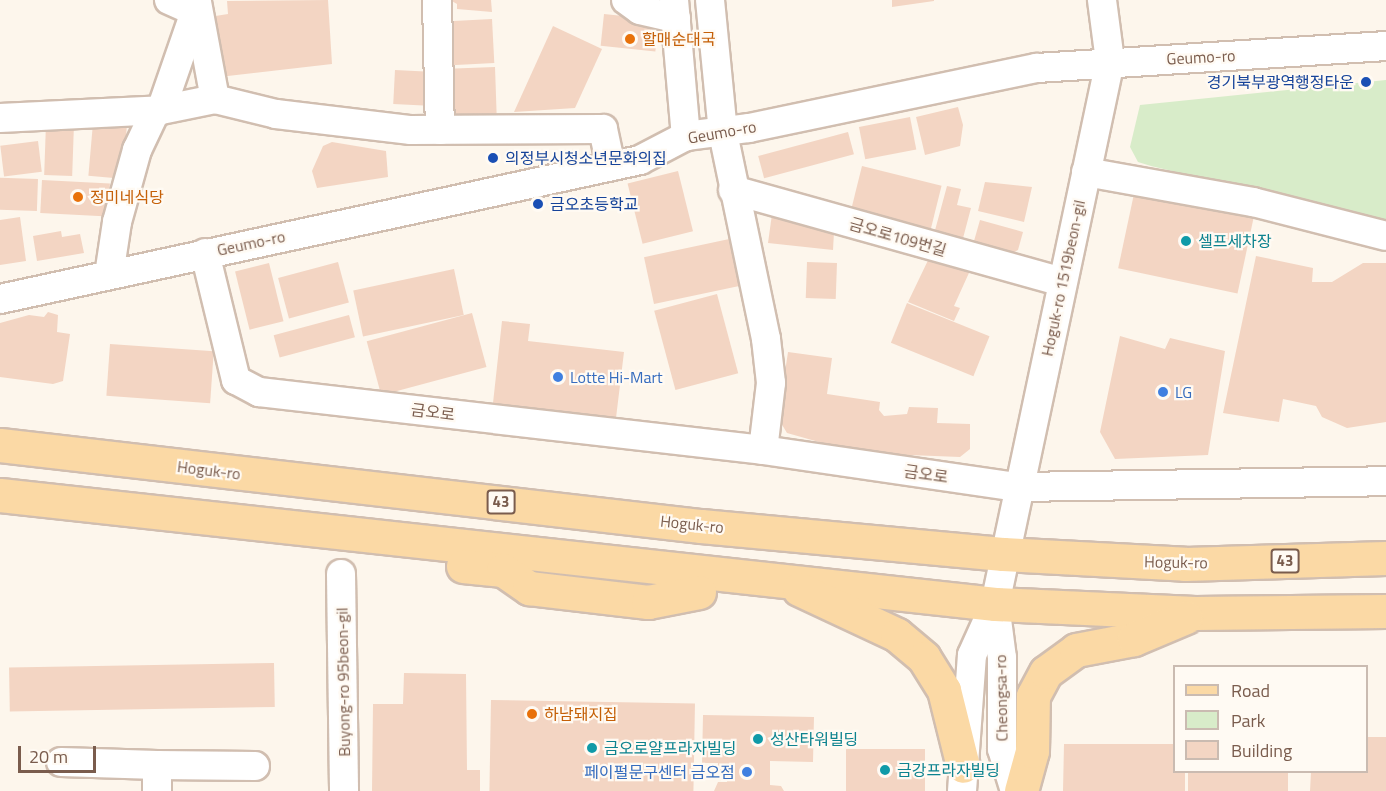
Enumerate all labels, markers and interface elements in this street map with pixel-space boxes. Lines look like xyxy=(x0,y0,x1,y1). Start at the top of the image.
place label: 할매순대국 xyxy=(642,29,716,49)
marker: 할매순대국 xyxy=(623,32,637,46)
street label: Geumo-ro xyxy=(1166,46,1236,68)
place label: 경기북부광역행정타운 xyxy=(1207,72,1354,92)
marker: 경기북부광역행정타운 xyxy=(1359,75,1373,89)
street label: Geumo-ro xyxy=(686,117,758,147)
place label: 의정부시청소년문화의집 xyxy=(505,148,667,168)
marker: 의정부시청소년문화의집 xyxy=(486,151,500,165)
place label: 정미네식당 xyxy=(90,187,164,207)
marker: 정미네식당 xyxy=(71,190,85,204)
place label: 금오초등학교 xyxy=(550,194,638,214)
marker: 금오초등학교 xyxy=(531,197,545,211)
street label: Hoguk-ro 1519beon-gil xyxy=(1037,198,1089,358)
street label: 금오로109번길 xyxy=(847,214,949,260)
street label: Geumo-ro xyxy=(215,226,287,260)
place label: 셀프세차장 xyxy=(1198,231,1272,251)
marker: 셀프세차장 xyxy=(1179,234,1193,248)
place label: Lotte Hi-Mart xyxy=(570,367,663,387)
marker: Lotte Hi-Mart xyxy=(551,370,565,384)
place label: LG xyxy=(1175,382,1192,402)
marker: LG xyxy=(1156,385,1170,399)
street label: 금오로 xyxy=(410,400,456,424)
street label: Hoguk-ro xyxy=(176,457,242,483)
street label: 금오로 xyxy=(903,461,949,487)
road number: 43 xyxy=(486,490,516,514)
street label: Hoguk-ro xyxy=(659,511,725,537)
road number: 43 xyxy=(1270,549,1300,573)
street label: Hoguk-ro xyxy=(1144,552,1208,572)
street label: Buyong-ro 95beon-gil xyxy=(332,607,354,757)
street label: Cheongsa-ro xyxy=(991,654,1011,742)
legend xyxy=(1173,665,1368,773)
text: Road xyxy=(1231,677,1270,704)
place label: 하남돼지집 xyxy=(544,704,618,724)
marker: 하남돼지집 xyxy=(525,707,539,721)
text: Park xyxy=(1231,707,1265,734)
place label: 성산타워빌딩 xyxy=(770,729,858,749)
marker: 성산타워빌딩 xyxy=(751,732,765,746)
scale bar xyxy=(21,734,99,772)
text: Building xyxy=(1231,737,1292,764)
place label: 금오로얄프라자빌딩 xyxy=(604,738,736,758)
marker: 금오로얄프라자빌딩 xyxy=(585,741,599,755)
text: 20 m xyxy=(29,743,68,770)
place label: 금강프라자빌딩 xyxy=(897,760,1000,780)
place label: 페이펄문구센터 금오점 xyxy=(584,762,735,782)
marker: 금강프라자빌딩 xyxy=(878,763,892,777)
marker: 페이펄문구센터 금오점 xyxy=(740,765,754,779)

